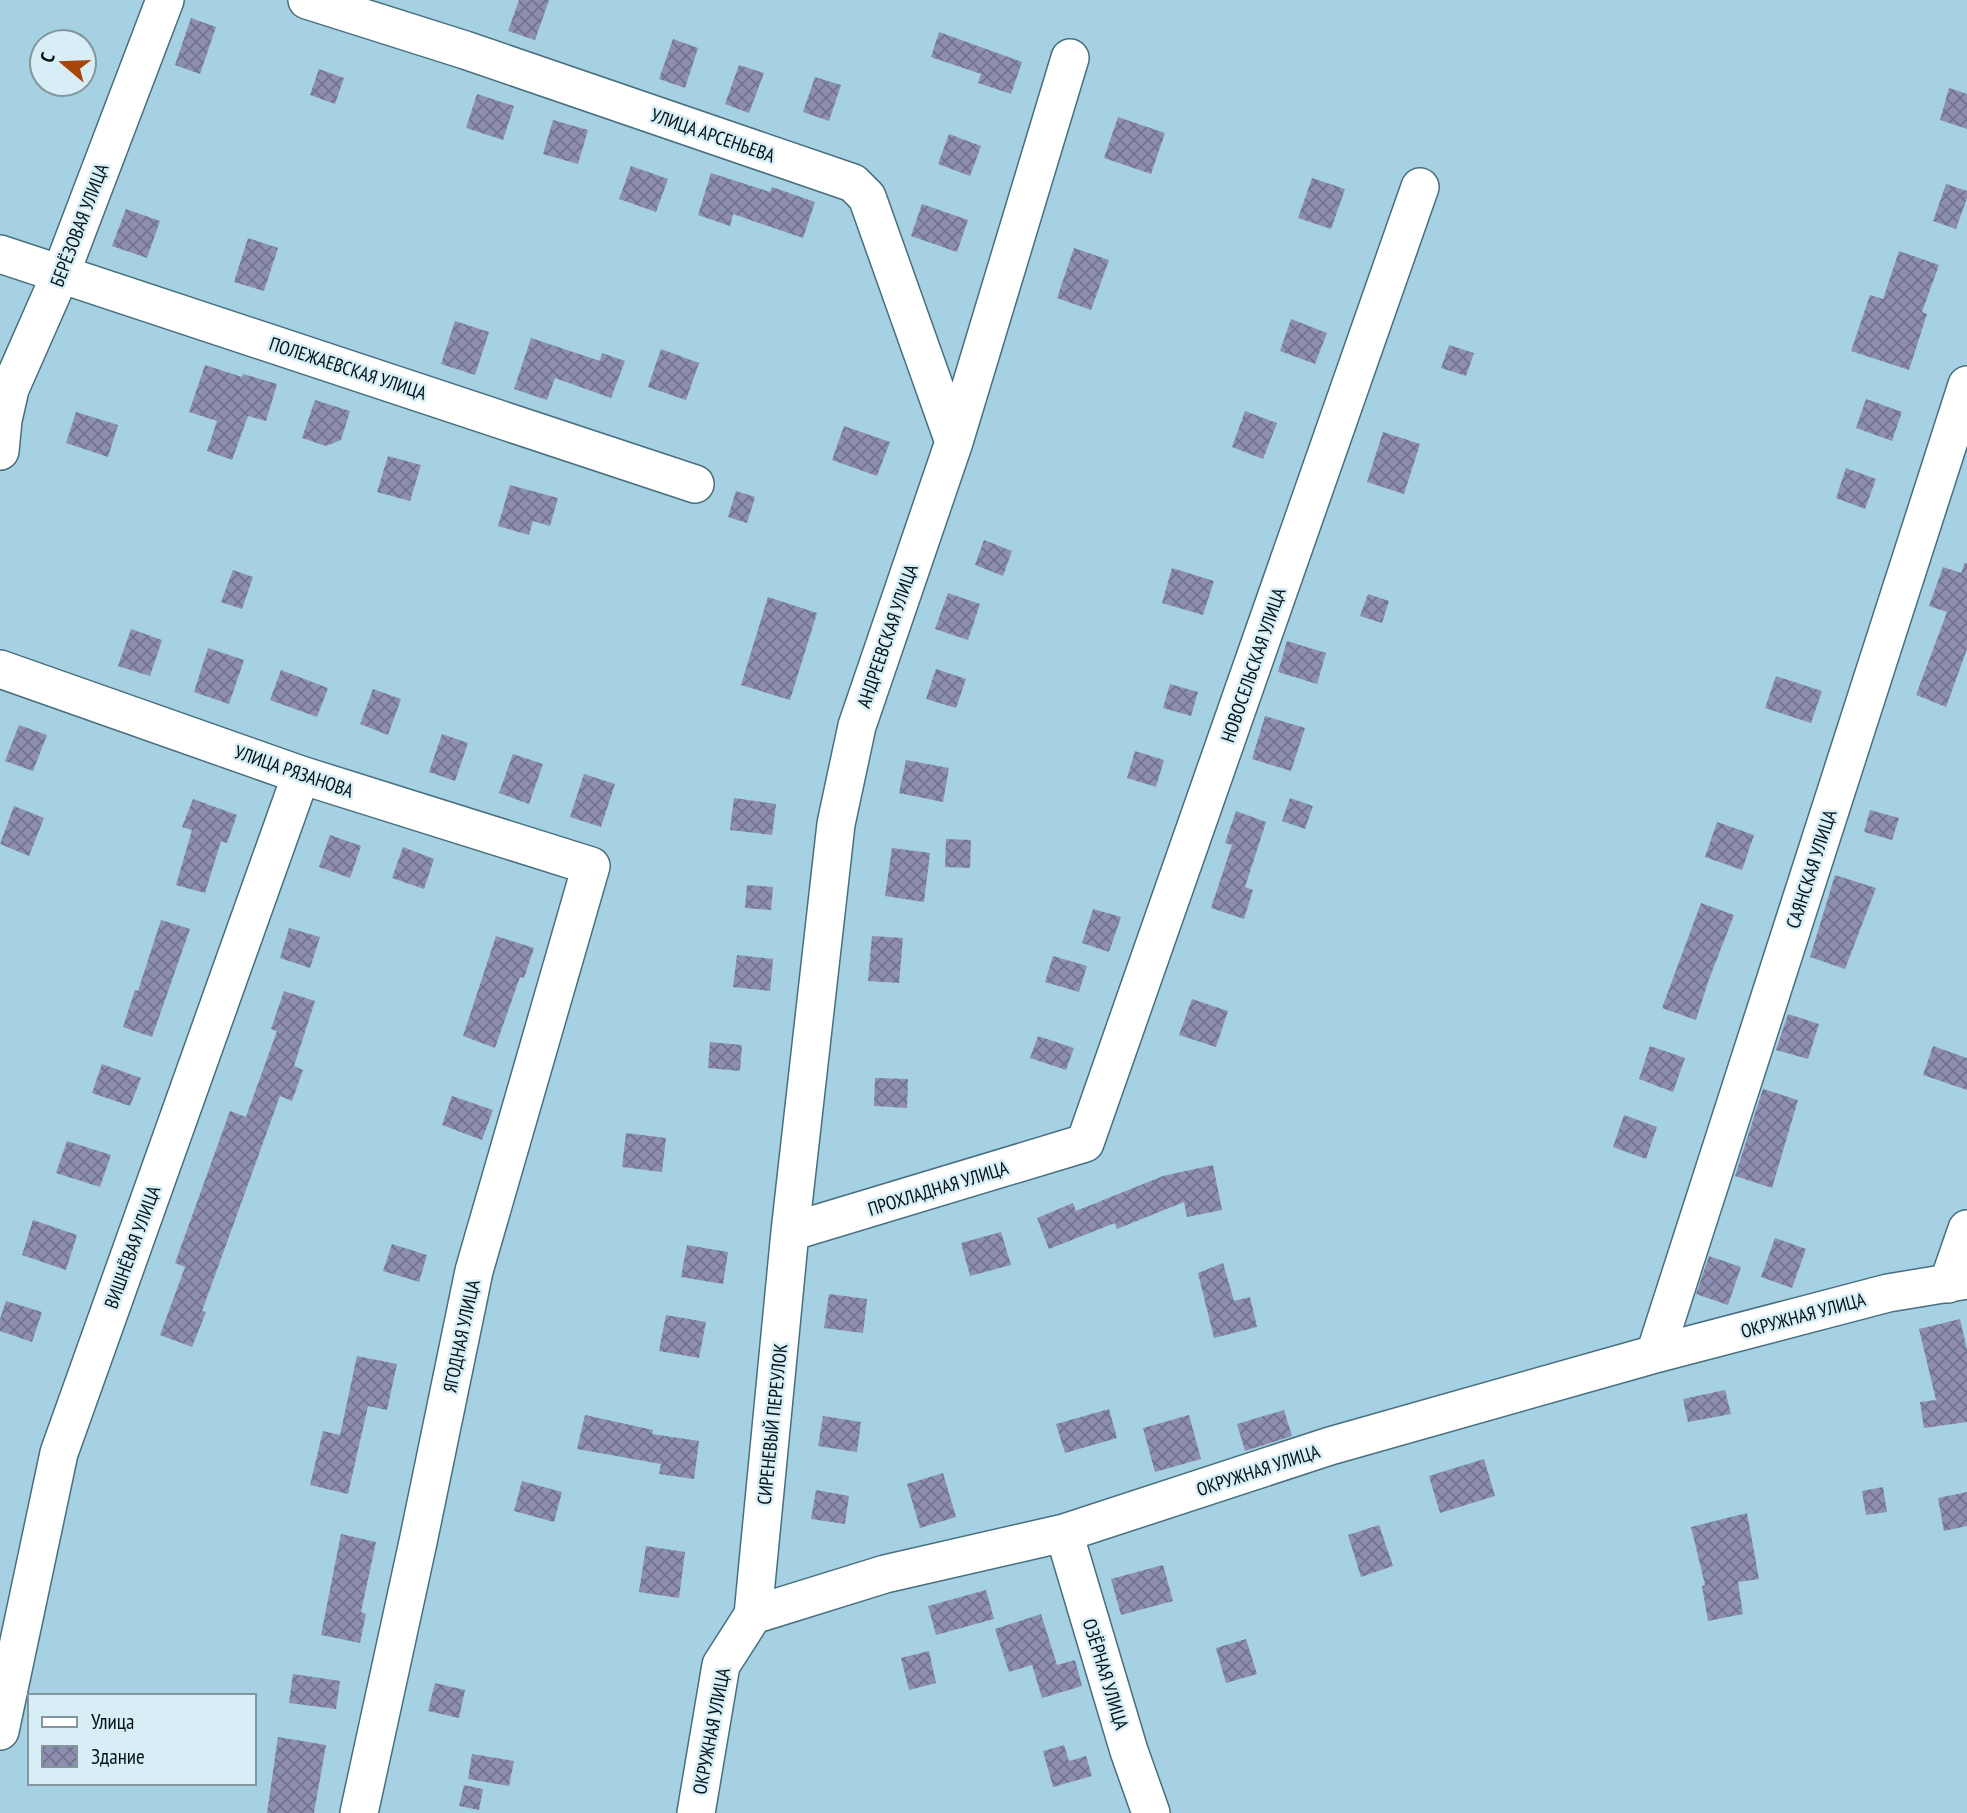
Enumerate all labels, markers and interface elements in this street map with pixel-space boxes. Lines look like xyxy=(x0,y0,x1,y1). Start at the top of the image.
north arrow xyxy=(28,28,98,98)
text: С xyxy=(34,49,60,65)
street label: УЛИЦА АРСЕНЬЕВА xyxy=(648,103,778,167)
street label: БЕРЁЗОВАЯ УЛИЦА xyxy=(45,160,113,290)
street label: ПОЛЕЖАЕВСКАЯ УЛИЦА xyxy=(266,331,430,405)
street label: АНДРЕЕВСКАЯ УЛИЦА xyxy=(851,561,923,711)
street label: НОВОСЕЛЬСКАЯ УЛИЦА xyxy=(1215,585,1291,745)
street label: УЛИЦА РЯЗАНОВА xyxy=(231,739,357,803)
street label: САЯНСКАЯ УЛИЦА xyxy=(1781,807,1841,931)
street label: ПРОХЛАДНАЯ УЛИЦА xyxy=(865,1155,1011,1221)
street label: ВИШНЁВАЯ УЛИЦА xyxy=(99,1182,165,1312)
street label: ЯГОДНАЯ УЛИЦА xyxy=(437,1277,485,1395)
street label: ОКРУЖНАЯ УЛИЦА xyxy=(1738,1287,1868,1343)
street label: СИРЕНЕВЫЙ ПЕРЕУЛОК xyxy=(752,1342,792,1506)
street label: ОКРУЖНАЯ УЛИЦА xyxy=(1193,1439,1323,1501)
street label: ОЗЁРНАЯ УЛИЦА xyxy=(1078,1616,1134,1732)
street label: ОКРУЖНАЯ УЛИЦА xyxy=(687,1666,735,1796)
legend xyxy=(28,1694,256,1785)
text: Улица xyxy=(91,1708,134,1735)
text: Здание xyxy=(91,1743,145,1770)

